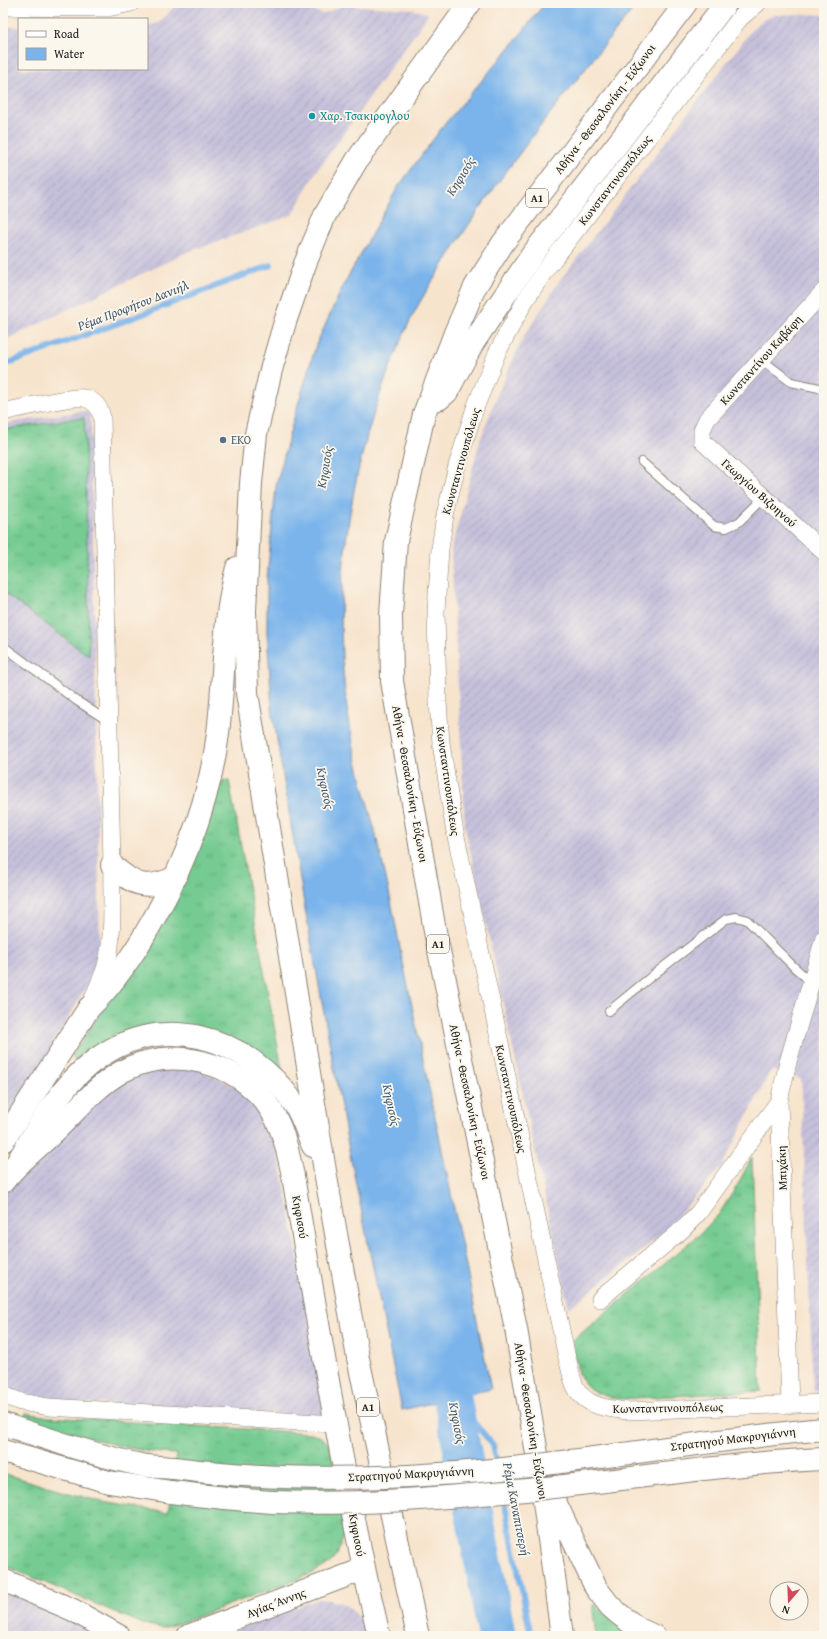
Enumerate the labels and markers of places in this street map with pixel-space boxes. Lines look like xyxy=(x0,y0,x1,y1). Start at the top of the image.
place label: Χαρ. Τσακιρογλου xyxy=(320,107,409,124)
marker: Χαρ. Τσακιρογλου xyxy=(307,111,317,121)
place label: EKO xyxy=(231,431,251,448)
marker: EKO xyxy=(218,435,228,445)

